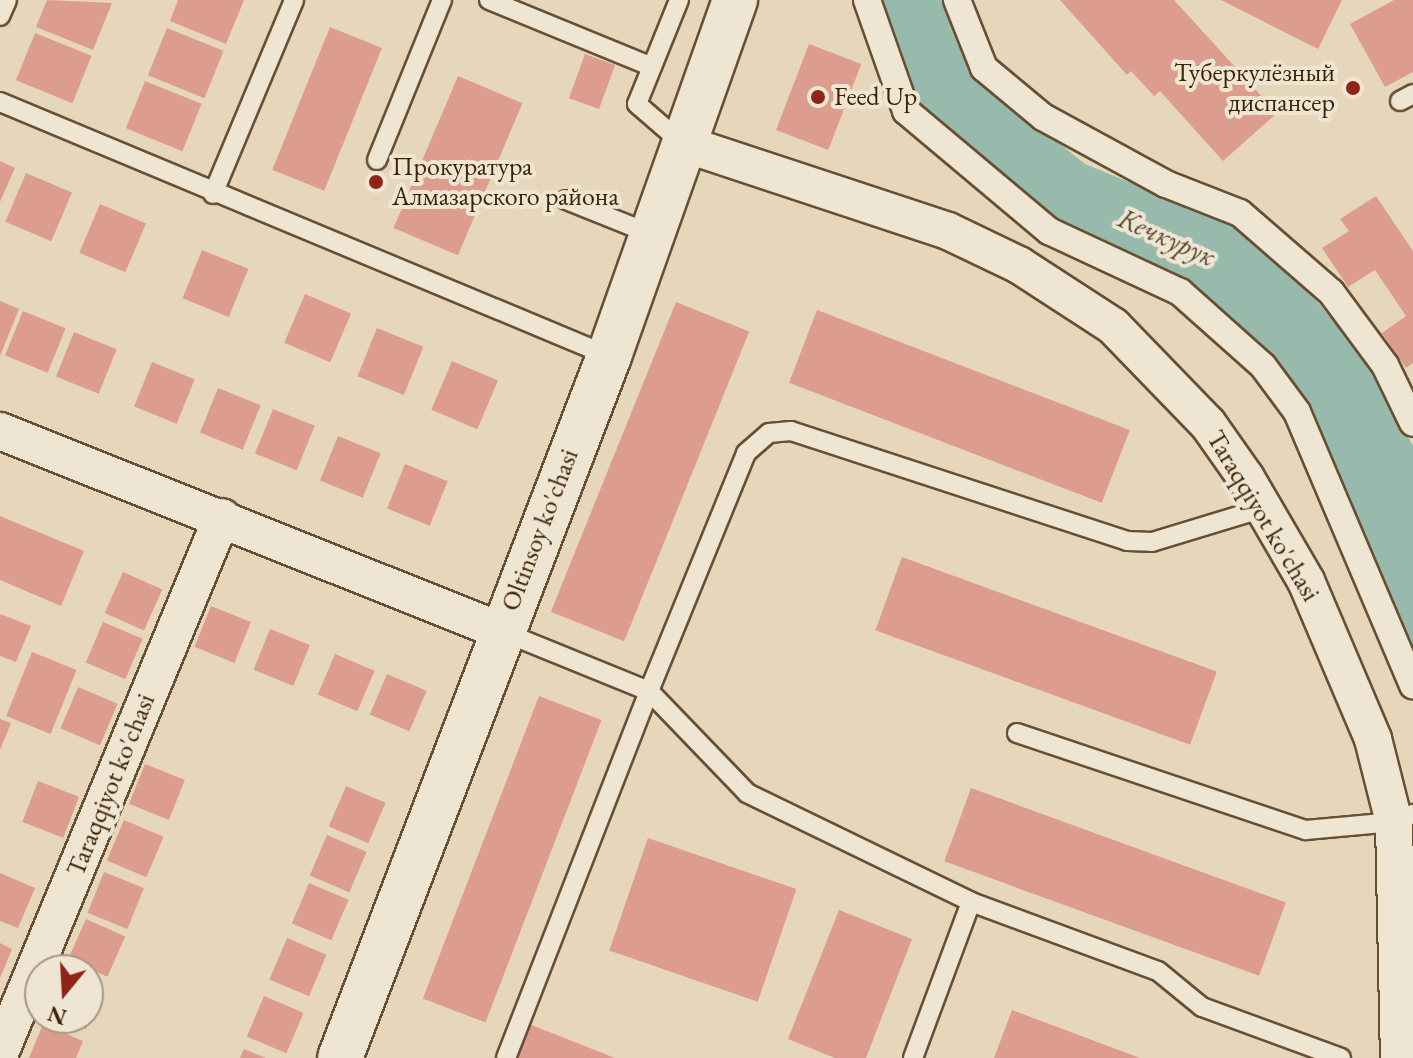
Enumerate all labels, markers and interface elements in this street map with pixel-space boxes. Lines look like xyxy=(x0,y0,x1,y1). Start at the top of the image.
place label: Туберкулёзный диспансер xyxy=(1174,57,1335,118)
marker: Туберкулёзный диспансер xyxy=(1342,77,1364,99)
place label: Feed Up xyxy=(834,81,917,113)
marker: Feed Up xyxy=(809,88,827,106)
place label: Прокуратура Алмазарского района xyxy=(392,151,619,212)
marker: Прокуратура Алмазарского района xyxy=(367,173,385,191)
water label: Кечкурук xyxy=(1113,201,1221,273)
street label: Taraqqiyot ko'chasi xyxy=(1200,425,1326,607)
street label: Oltinsoy ko'chasi xyxy=(495,445,585,615)
street label: Taraqqiyot ko'chasi xyxy=(60,689,162,881)
north arrow xyxy=(24,954,104,1034)
text: N xyxy=(44,999,70,1032)

